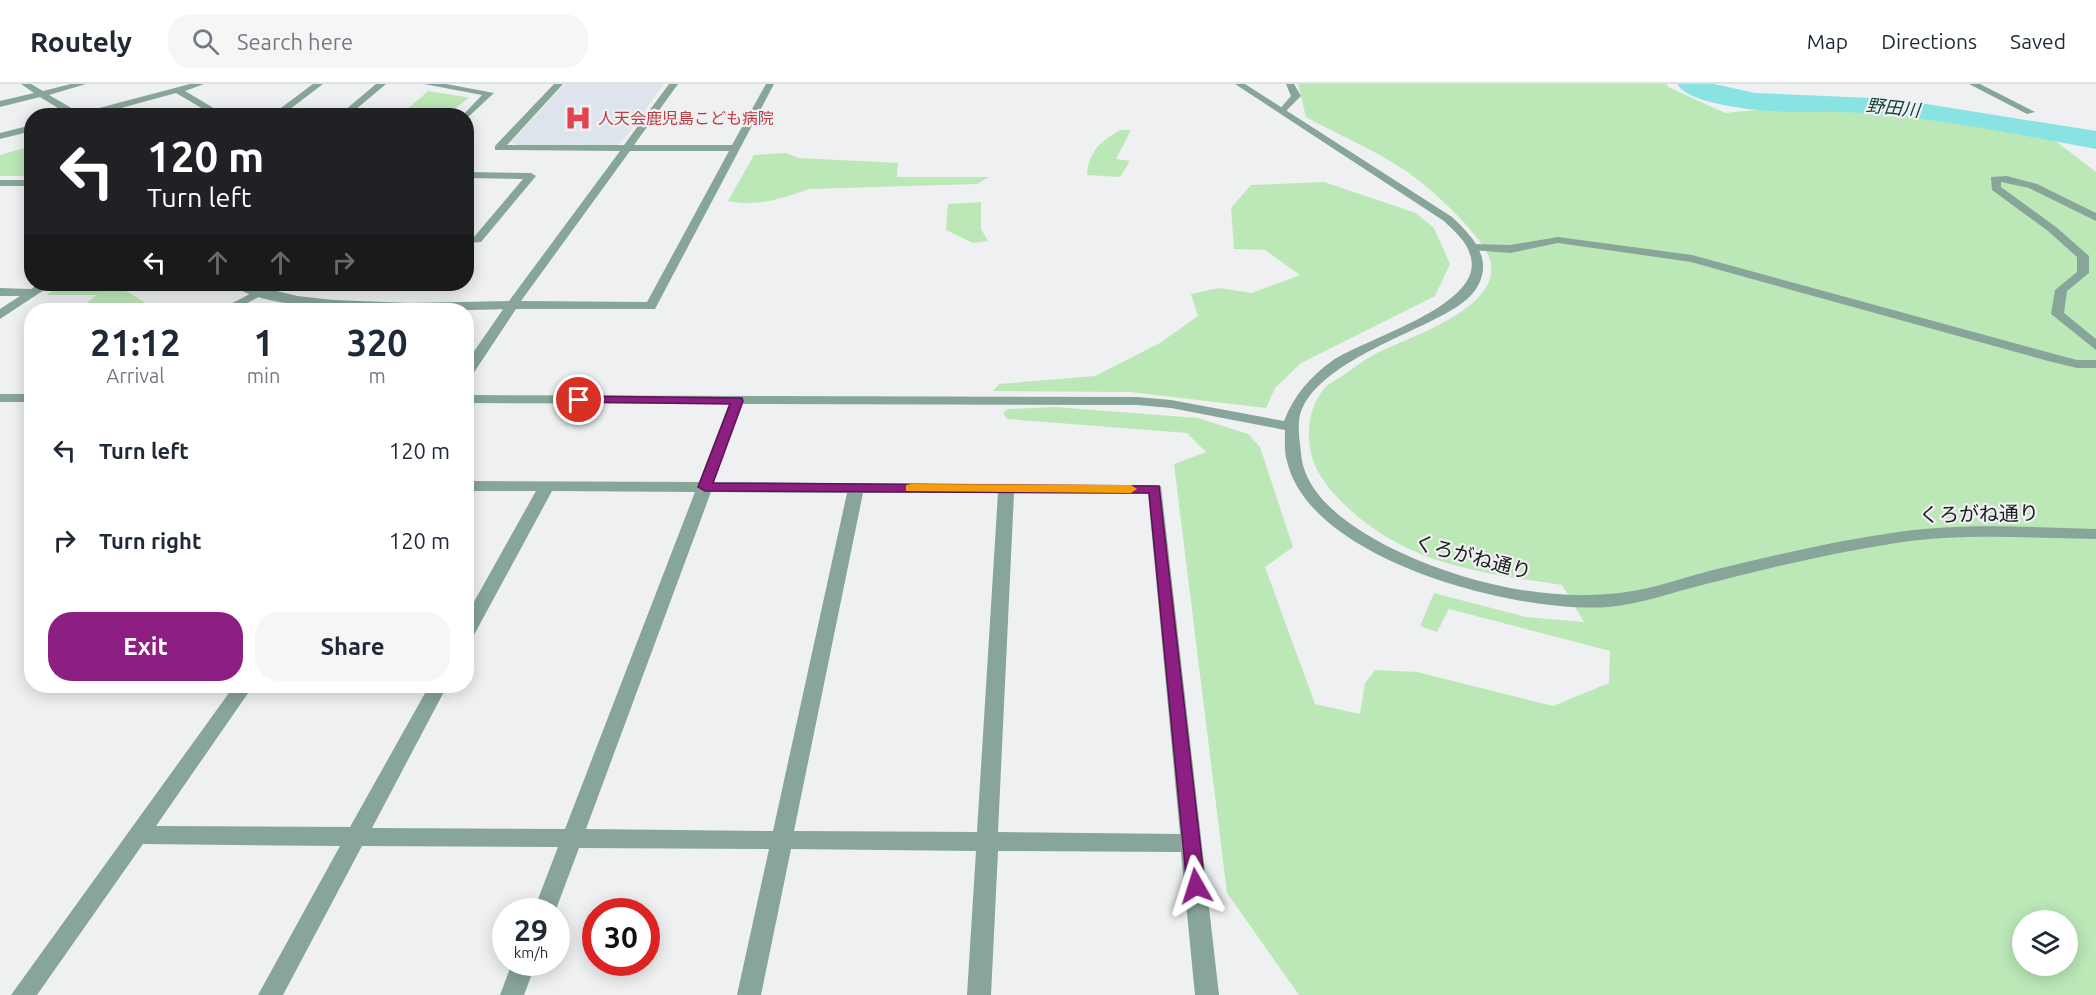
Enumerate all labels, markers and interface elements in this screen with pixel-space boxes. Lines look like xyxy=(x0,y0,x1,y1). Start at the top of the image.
search box xyxy=(168,14,588,68)
icon: search xyxy=(189,25,222,58)
text: Routely xyxy=(30,26,132,57)
text: Search here xyxy=(237,29,353,54)
text: Map xyxy=(1807,29,1848,53)
text: Directions xyxy=(1881,29,1977,53)
text: Saved xyxy=(2010,29,2066,53)
water label: 野田川 xyxy=(1865,94,1923,120)
hospital icon: 人天会鹿児島こども病院 xyxy=(563,103,593,133)
place label: 人天会鹿児島こども病院 xyxy=(598,109,774,127)
icon: left xyxy=(48,132,126,210)
text: 120 m xyxy=(147,133,264,180)
text: Turn left xyxy=(147,182,251,212)
icon: left xyxy=(138,246,171,279)
icon: ahead xyxy=(201,246,234,279)
icon: ahead xyxy=(264,246,297,279)
icon: right xyxy=(327,246,360,279)
text: 21:12 xyxy=(90,322,180,363)
text: 1 xyxy=(253,322,274,363)
text: 320 xyxy=(347,322,408,363)
text: Arrival xyxy=(106,364,165,387)
text: min xyxy=(247,364,280,387)
text: m xyxy=(369,364,386,387)
pin xyxy=(553,374,604,425)
icon: arrive xyxy=(562,383,595,416)
icon: left xyxy=(48,434,81,467)
text: Turn left xyxy=(99,438,189,463)
text: 120 m xyxy=(389,438,450,463)
street label: くろがね通り xyxy=(1919,501,2039,526)
icon: right xyxy=(48,524,81,557)
text: Turn right xyxy=(99,528,201,553)
text: 120 m xyxy=(389,528,450,553)
street label: くろがね通り xyxy=(1412,530,1534,583)
button: Exit xyxy=(48,612,243,681)
button: Share xyxy=(255,612,450,681)
position arrow xyxy=(1164,854,1228,918)
speed limit sign: 30 xyxy=(582,898,660,976)
map controls xyxy=(2012,910,2078,976)
button: layers xyxy=(2012,910,2078,976)
text: 29 xyxy=(514,913,548,947)
text: km/h xyxy=(514,944,548,961)

